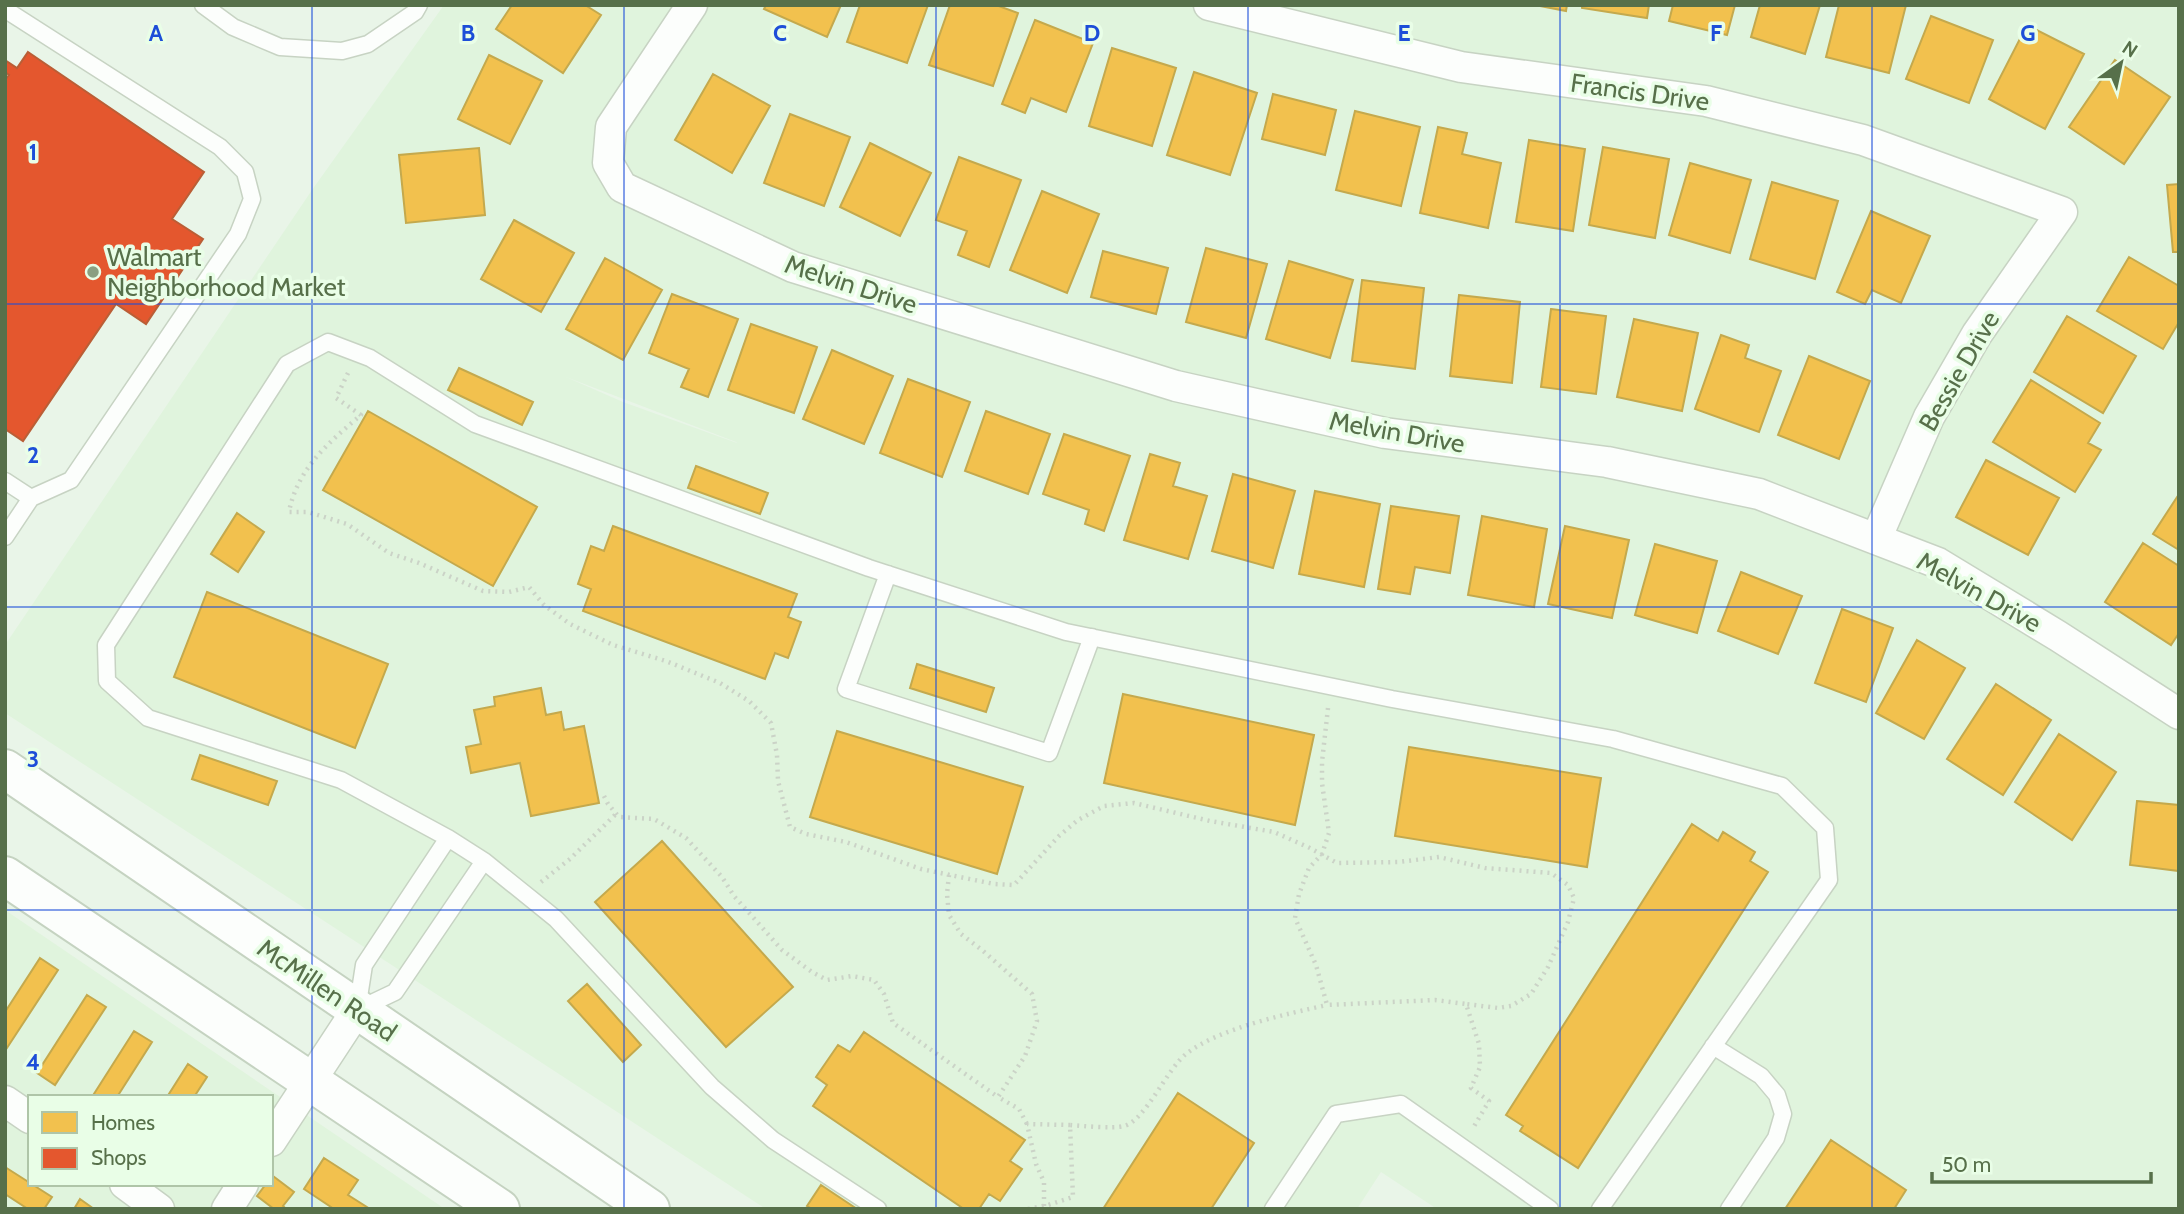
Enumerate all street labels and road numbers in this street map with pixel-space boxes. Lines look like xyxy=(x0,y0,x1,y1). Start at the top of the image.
street label: Francis Drive xyxy=(1569,66,1711,118)
street label: Melvin Drive xyxy=(781,248,921,320)
street label: Bessie Drive xyxy=(1912,305,2006,437)
street label: Melvin Drive xyxy=(1327,404,1467,460)
street label: Melvin Drive xyxy=(1911,545,2047,639)
street label: McMillen Road xyxy=(251,932,403,1048)

